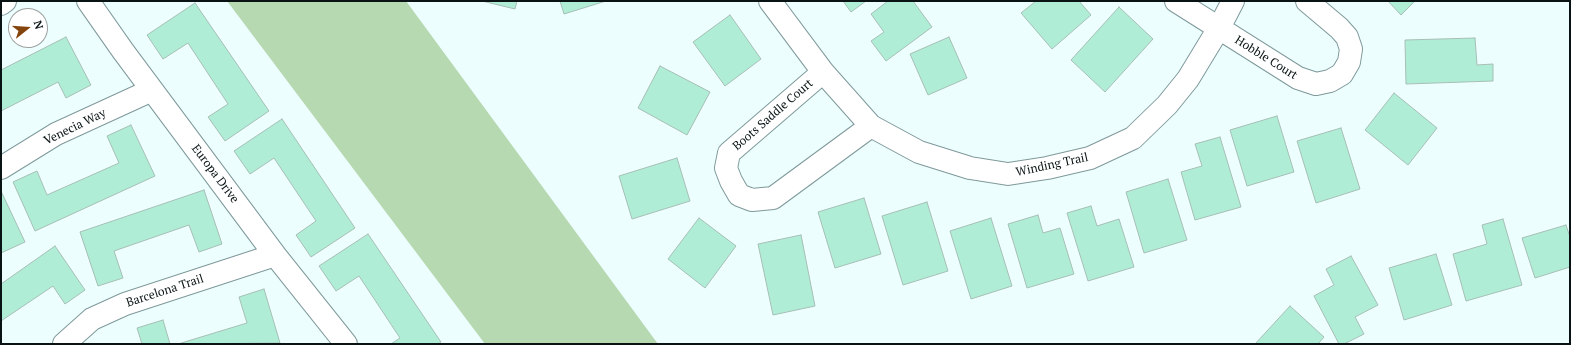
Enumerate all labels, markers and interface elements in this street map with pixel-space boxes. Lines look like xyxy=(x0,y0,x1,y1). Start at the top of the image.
north arrow xyxy=(8,8,48,48)
text: N xyxy=(31,19,46,31)
street label: Hobble Court xyxy=(1232,33,1300,83)
street label: Boots Saddle Court xyxy=(730,76,816,154)
street label: Venecia Way xyxy=(42,106,108,148)
street label: Europa Drive xyxy=(188,142,242,206)
street label: Winding Trail xyxy=(1015,150,1089,180)
street label: Barcelona Trail xyxy=(124,272,206,310)

